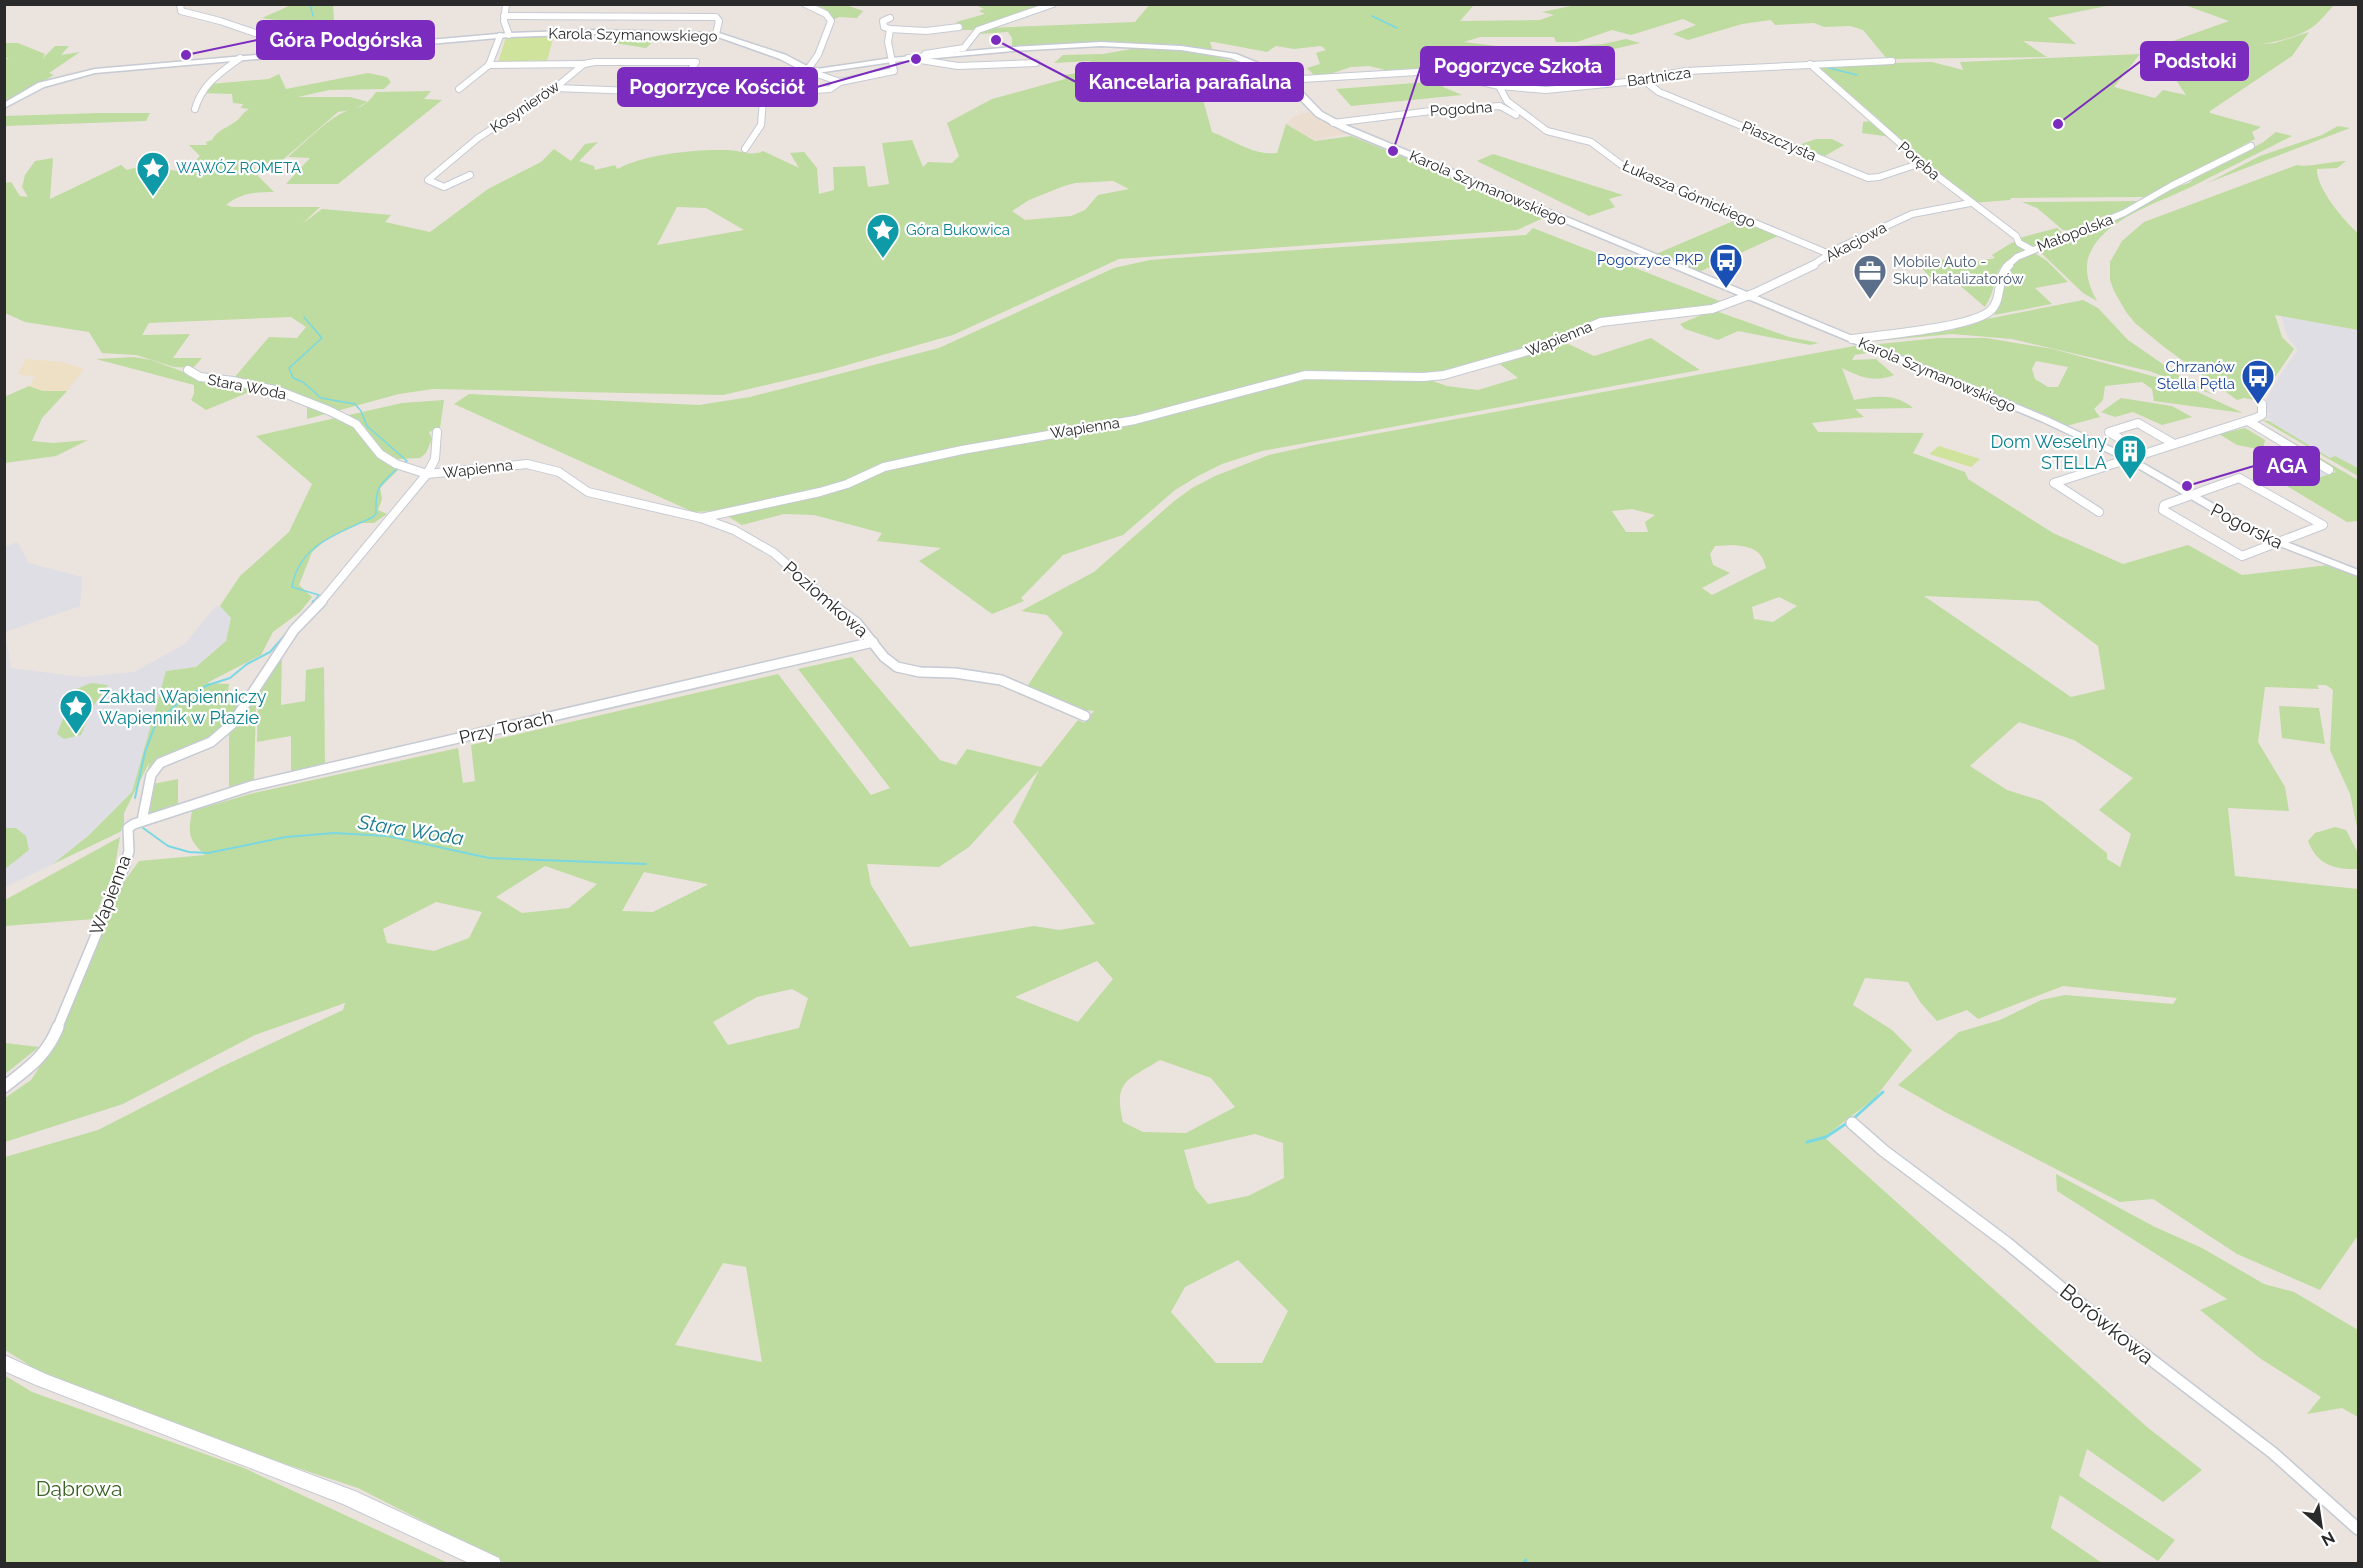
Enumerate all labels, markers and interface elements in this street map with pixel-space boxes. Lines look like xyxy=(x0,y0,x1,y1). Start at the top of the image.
callout: Góra Podgórska xyxy=(257,21,434,59)
street label: Karola Szymanowskiego xyxy=(548,25,718,45)
text: Góra Podgórska xyxy=(270,28,422,52)
callout: Podstoki xyxy=(2141,42,2248,80)
callout: Pogorzyce Szkoła xyxy=(1421,47,1614,85)
text: Podstoki xyxy=(2153,49,2237,73)
text: Pogorzyce Szkoła xyxy=(1434,54,1602,78)
callout: Kancelaria parafialna xyxy=(1076,63,1303,101)
street label: Bartnicza xyxy=(1626,64,1692,90)
callout: Pogorzyce Kościół xyxy=(618,68,817,106)
text: Kancelaria parafialna xyxy=(1089,70,1292,94)
text: Pogorzyce Kościół xyxy=(629,75,805,99)
street label: Kosynierów xyxy=(487,77,563,137)
street label: Pogodna xyxy=(1429,98,1493,120)
street label: Piaszczysta xyxy=(1739,117,1819,165)
street label: Poręba xyxy=(1894,138,1944,184)
street label: Karola Szymanowskiego xyxy=(1407,147,1569,229)
place icon: WĄWÓZ ROMETA xyxy=(135,150,171,197)
street label: Łukasza Górnickiego xyxy=(1620,157,1758,232)
place label: WĄWÓZ ROMETA xyxy=(176,159,301,177)
street label: Małopolska xyxy=(2034,210,2116,256)
place icon: Góra Bukowica xyxy=(865,212,901,259)
street label: Akacjowa xyxy=(1822,218,1890,266)
place label: Góra Bukowica xyxy=(906,221,1010,239)
bus stop icon: Pogorzyce PKP xyxy=(1708,242,1744,289)
place label: Pogorzyce PKP xyxy=(1597,251,1703,269)
office icon: Mobile Auto - Skup katalizatorów xyxy=(1852,253,1888,300)
place label: Mobile Auto - Skup katalizatorów xyxy=(1893,253,2024,288)
street label: Wapienna xyxy=(1523,318,1595,360)
street label: Karola Szymanowskiego xyxy=(1856,334,2018,416)
place label: Chrzanów Stella Pętla xyxy=(2157,358,2235,393)
bus stop icon: Chrzanów Stella Pętla xyxy=(2240,358,2276,405)
street label: Stara Woda xyxy=(206,371,288,403)
street label: Wapienna xyxy=(1049,414,1121,442)
place label: Dom Weselny STELLA xyxy=(1991,431,2107,473)
building icon: Dom Weselny STELLA xyxy=(2112,433,2148,480)
callout: AGA xyxy=(2254,447,2319,485)
text: AGA xyxy=(2267,454,2308,478)
street label: Wapienna xyxy=(442,456,514,482)
street label: Pogorska xyxy=(2208,499,2286,553)
street label: Poziomkowa xyxy=(779,557,873,641)
place label: Zakład Wapienniczy Wapiennik w Płazie xyxy=(99,686,267,728)
place icon: Zakład Wapienniczy Wapiennik w Płazie xyxy=(58,688,94,735)
street label: Przy Torach xyxy=(457,706,555,748)
water label: Stara Woda xyxy=(355,810,466,850)
street label: Wapienna xyxy=(85,852,135,938)
street label: Borówkowa xyxy=(2055,1279,2159,1369)
park label: Dąbrowa xyxy=(36,1476,122,1501)
north arrow xyxy=(2291,1496,2351,1556)
text: N xyxy=(2318,1527,2338,1550)

